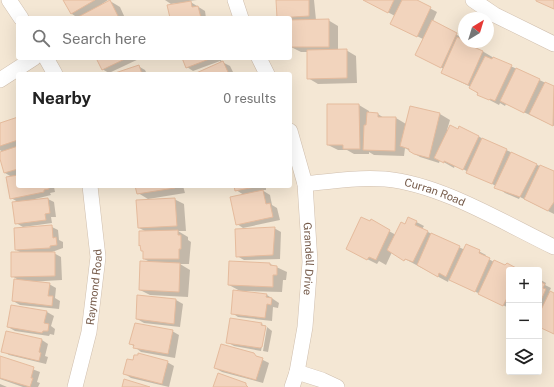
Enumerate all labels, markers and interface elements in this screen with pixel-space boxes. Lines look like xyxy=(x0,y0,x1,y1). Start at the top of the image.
north arrow xyxy=(458,12,494,48)
search box xyxy=(16,16,292,60)
icon: search xyxy=(30,27,52,49)
text: Search here xyxy=(62,30,146,47)
text: Nearby xyxy=(32,88,91,108)
text: 0 results xyxy=(223,91,276,106)
street label: Curran Road xyxy=(403,176,467,208)
street label: Grandell Drive xyxy=(301,222,316,296)
street label: Raymond Road xyxy=(84,248,104,326)
map controls xyxy=(506,267,542,375)
button: + xyxy=(506,267,542,303)
button: − xyxy=(506,303,542,339)
button: layers xyxy=(506,339,542,375)

